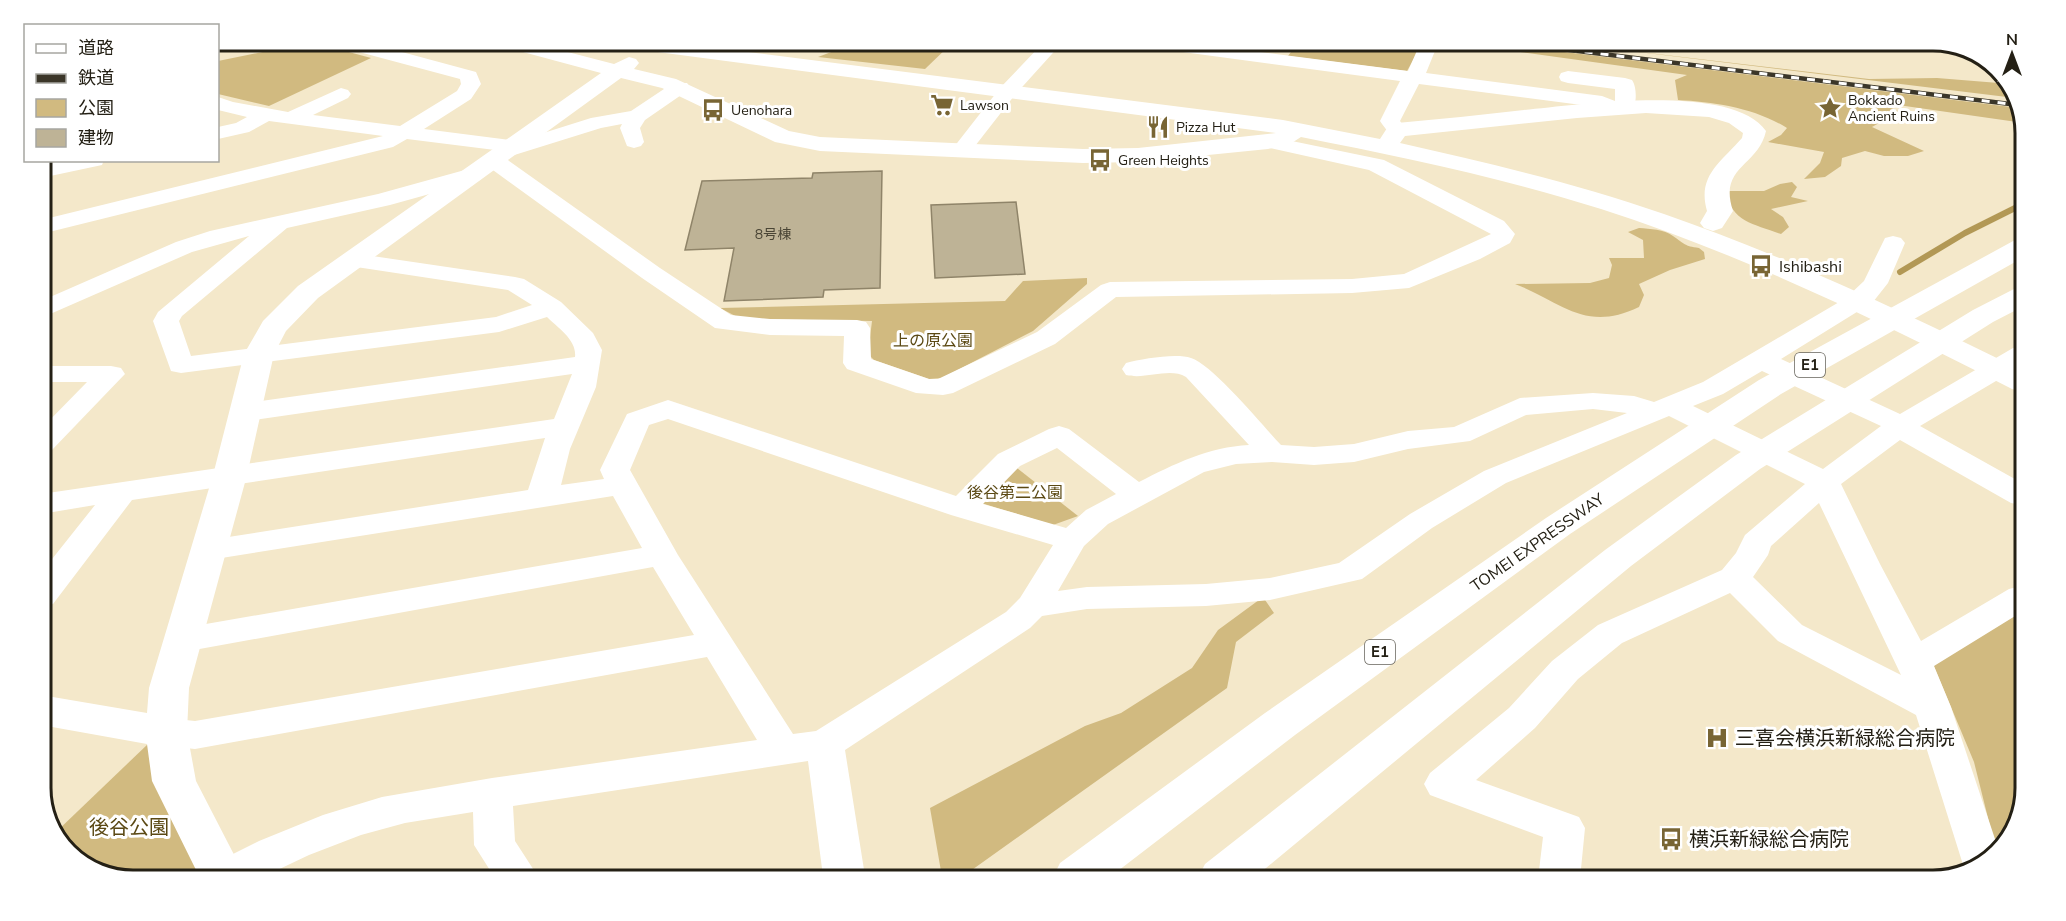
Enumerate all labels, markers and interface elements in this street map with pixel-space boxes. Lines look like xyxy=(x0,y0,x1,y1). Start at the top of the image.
legend xyxy=(24,24,219,162)
north arrow xyxy=(1982,24,2042,84)
text: N xyxy=(2006,29,2018,51)
text: 道路 xyxy=(78,36,114,60)
text: 鉄道 xyxy=(78,66,114,90)
place label: Bokkado Ancient Ruins xyxy=(1848,91,1935,126)
supermarket icon: Lawson xyxy=(929,92,955,118)
place icon: Bokkado Ancient Ruins xyxy=(1817,95,1843,121)
text: 公園 xyxy=(78,96,114,120)
place label: Lawson xyxy=(960,96,1009,115)
bus stop icon: Uenohara xyxy=(700,97,726,123)
place label: Uenohara xyxy=(731,101,792,120)
restaurant icon: Pizza Hut xyxy=(1145,114,1171,140)
place label: Pizza Hut xyxy=(1176,118,1236,137)
text: 建物 xyxy=(78,126,114,150)
bus stop icon: Green Heights xyxy=(1087,147,1113,173)
place label: Green Heights xyxy=(1118,151,1209,170)
house number: 8号棟 xyxy=(755,225,791,244)
bus stop icon: Ishibashi xyxy=(1748,253,1774,279)
place label: Ishibashi xyxy=(1779,256,1842,278)
park label: 上の原公園 xyxy=(893,330,973,352)
road number: E1 xyxy=(1795,353,1825,377)
park label: 後谷第二公園 xyxy=(967,482,1063,504)
street label: TOMEI EXPRESSWAY xyxy=(1466,488,1609,597)
road number: E1 xyxy=(1365,640,1395,664)
hospital icon: 三喜会横浜新緑総合病院 xyxy=(1704,725,1730,751)
place label: 三喜会横浜新緑総合病院 xyxy=(1735,725,1955,752)
park label: 後谷公園 xyxy=(89,814,169,841)
bus stop icon: 横浜新緑総合病院 xyxy=(1658,826,1684,852)
place label: 横浜新緑総合病院 xyxy=(1689,826,1849,853)

